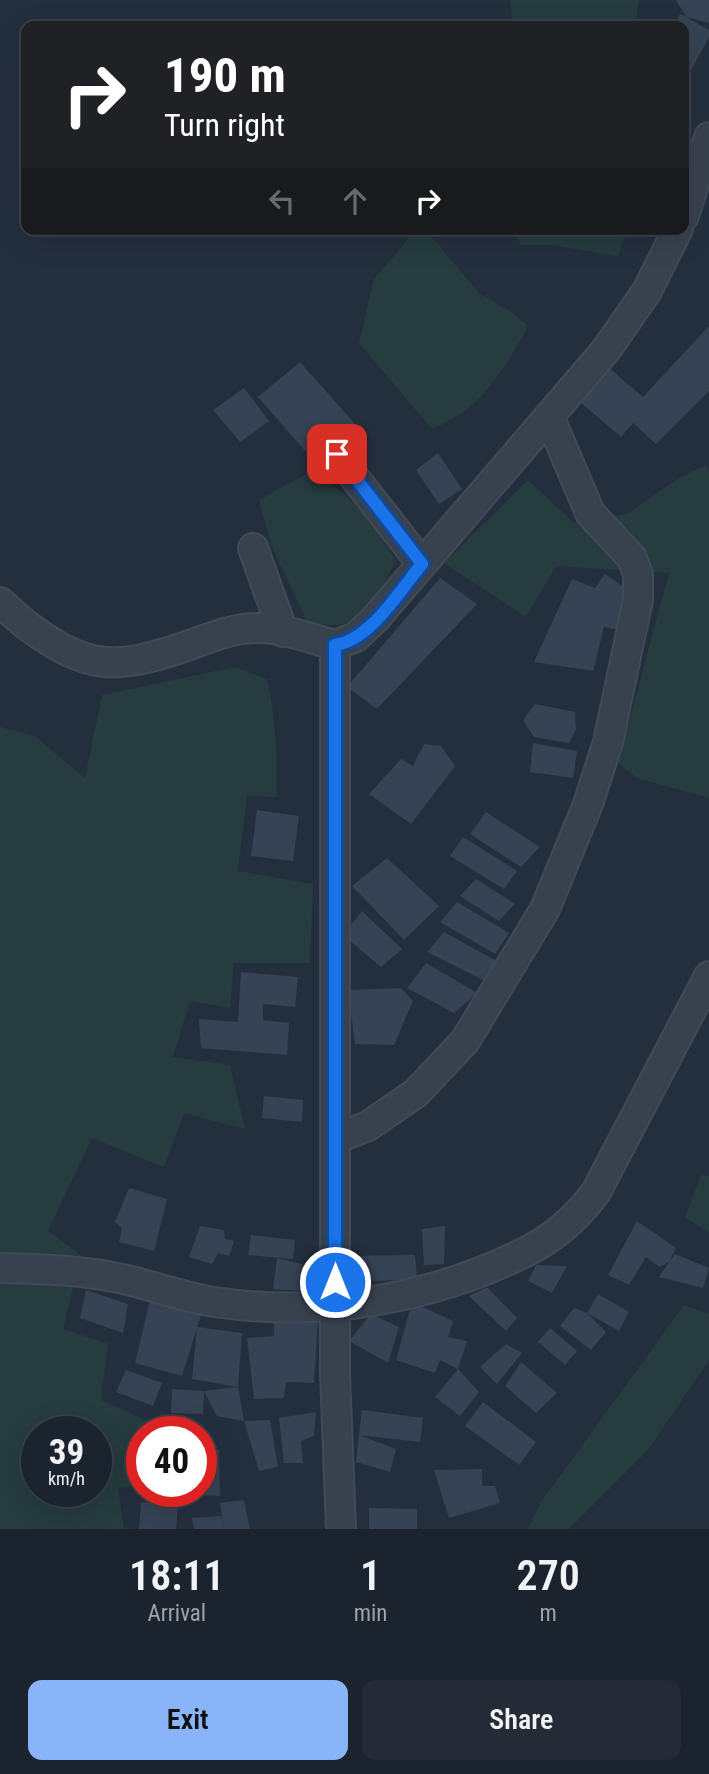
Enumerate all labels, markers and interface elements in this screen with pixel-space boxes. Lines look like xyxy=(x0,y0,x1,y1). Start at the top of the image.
text: 190 m xyxy=(164,47,286,104)
icon: right xyxy=(49,49,140,140)
text: Turn right xyxy=(164,106,285,144)
icon: left xyxy=(263,182,301,220)
icon: ahead xyxy=(336,182,374,220)
icon: right xyxy=(409,182,447,220)
pin xyxy=(307,424,367,484)
icon: arrive xyxy=(318,435,356,473)
position arrow xyxy=(298,1245,372,1319)
speed limit sign: 40 xyxy=(126,1416,217,1507)
text: 39 xyxy=(49,1432,84,1473)
text: km/h xyxy=(48,1468,85,1489)
text: 18:11 xyxy=(129,1551,225,1600)
text: 1 xyxy=(360,1551,381,1600)
text: 270 xyxy=(517,1551,580,1600)
text: Arrival xyxy=(148,1600,206,1627)
text: min xyxy=(354,1600,387,1627)
text: m xyxy=(540,1600,557,1627)
button: Exit xyxy=(28,1680,348,1760)
button: Share xyxy=(362,1680,681,1760)

